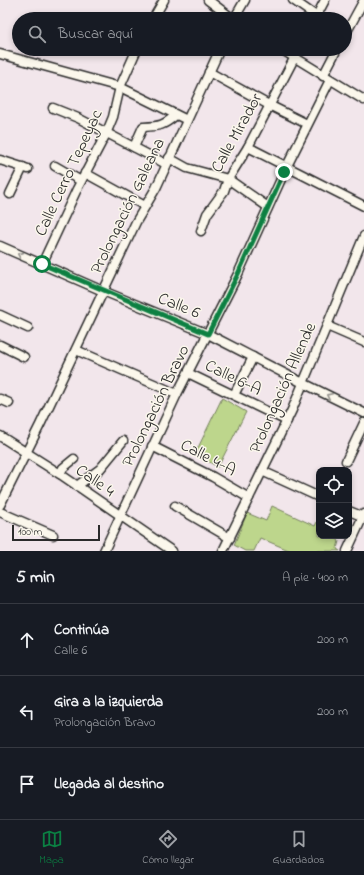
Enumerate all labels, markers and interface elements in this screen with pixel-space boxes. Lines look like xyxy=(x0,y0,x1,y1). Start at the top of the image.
search box xyxy=(12,12,352,56)
icon: search xyxy=(26,23,48,45)
text: Buscar aquí xyxy=(58,23,133,45)
street label: Calle Mirador xyxy=(205,88,270,177)
street label: Calle Cerro Tepeyac xyxy=(29,105,110,241)
street label: Prolongación Galeana xyxy=(84,134,174,279)
route end xyxy=(275,163,293,181)
one-way arrow xyxy=(16,251,23,259)
route start xyxy=(33,255,51,273)
street label: Calle 6 xyxy=(154,286,204,326)
street label: Prolongación Allende xyxy=(243,318,325,458)
street label: Prolongación Bravo xyxy=(116,341,198,472)
street label: Calle 6-A xyxy=(200,354,266,402)
one-way arrow xyxy=(326,393,333,401)
street label: Calle 4-A xyxy=(176,433,240,483)
street label: Calle 4 xyxy=(70,458,120,504)
map controls xyxy=(316,467,352,539)
button: locate xyxy=(316,467,352,503)
button: layers xyxy=(316,503,352,539)
scale bar xyxy=(12,523,100,542)
text: 100 m xyxy=(18,524,42,540)
text: 5 min xyxy=(16,565,55,590)
text: A pie · 400 m xyxy=(282,568,348,587)
text: Continúa xyxy=(54,619,109,641)
icon: ahead xyxy=(16,629,38,651)
text: 200 m xyxy=(317,630,348,649)
text: Calle 6 xyxy=(54,641,87,660)
text: Gira a la izquierda xyxy=(54,691,163,713)
icon: left xyxy=(16,701,38,723)
text: 200 m xyxy=(317,702,348,721)
text: Prolongación Bravo xyxy=(54,713,155,732)
icon: arrive xyxy=(16,773,38,795)
text: Llegada al destino xyxy=(54,773,164,795)
tab: Mapa xyxy=(39,828,64,868)
tab: Cómo llegar xyxy=(142,828,194,868)
tab: Guardados xyxy=(273,828,325,868)

